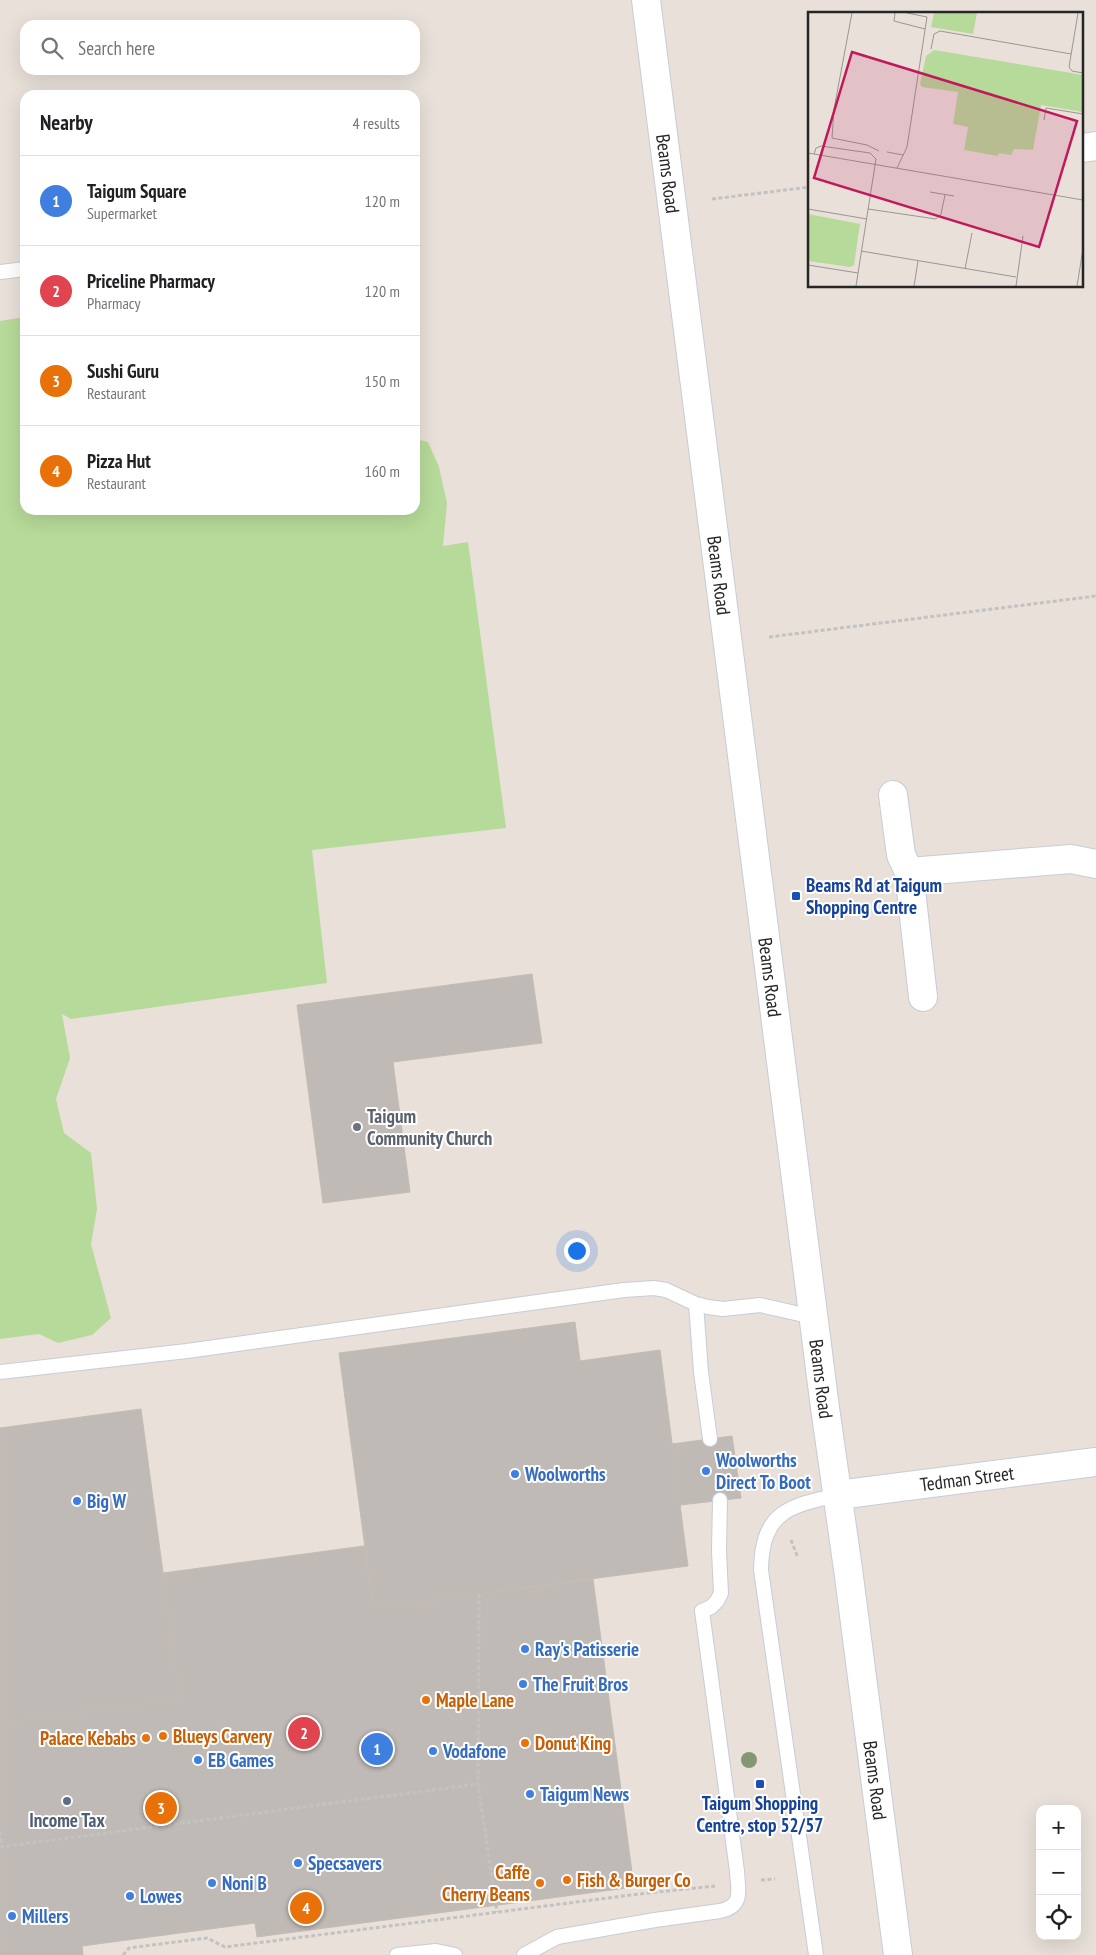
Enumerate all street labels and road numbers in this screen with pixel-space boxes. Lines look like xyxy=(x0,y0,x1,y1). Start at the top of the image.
street label: Beams Road xyxy=(651,133,685,215)
street label: Beams Road xyxy=(702,534,736,616)
street label: Beams Road xyxy=(753,936,787,1018)
street label: Beams Road xyxy=(804,1338,838,1420)
street label: Tedman Street xyxy=(919,1461,1016,1496)
street label: Beams Road xyxy=(858,1739,892,1821)

